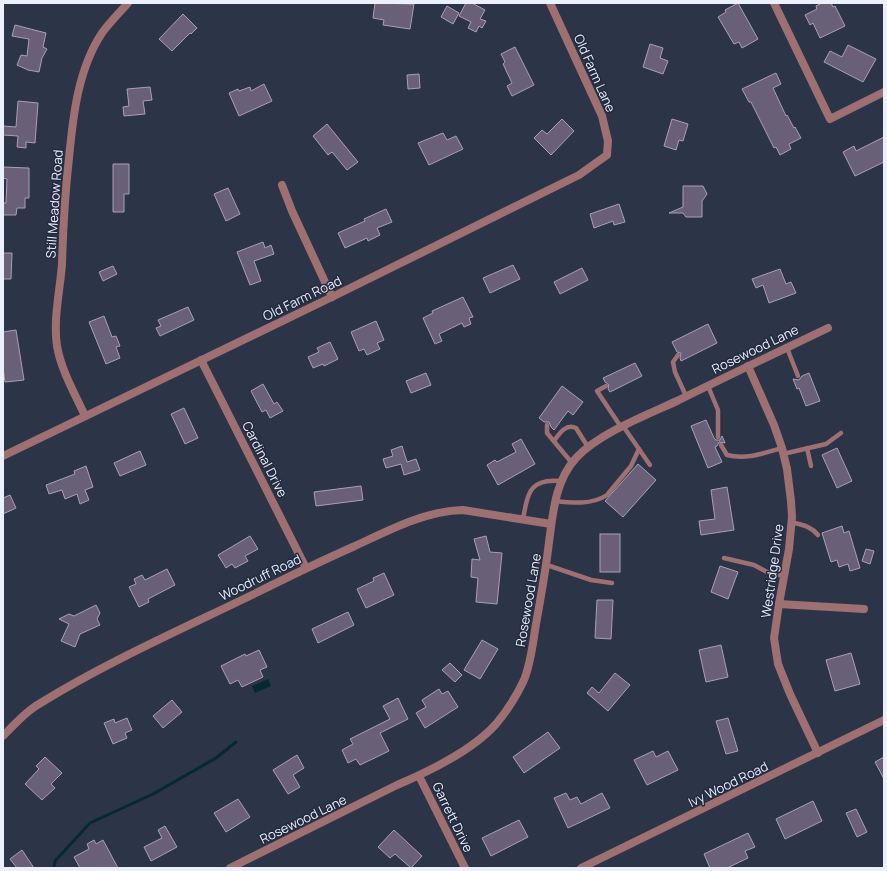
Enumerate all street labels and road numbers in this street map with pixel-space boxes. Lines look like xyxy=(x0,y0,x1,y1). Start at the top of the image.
street label: Old Farm Lane xyxy=(570,31,620,115)
street label: Still Meadow Road xyxy=(41,149,67,259)
street label: Old Farm Road xyxy=(260,271,344,325)
street label: Rosewood Lane xyxy=(709,320,802,378)
street label: Cardinal Drive xyxy=(238,418,292,500)
street label: Westridge Drive xyxy=(756,522,788,619)
street label: Woodruff Road xyxy=(216,549,304,605)
street label: Rosewood Lane xyxy=(511,552,545,648)
street label: Ivy Wood Road xyxy=(685,757,771,811)
street label: Garrett Drive xyxy=(428,779,478,855)
street label: Rosewood Lane xyxy=(257,790,350,848)

